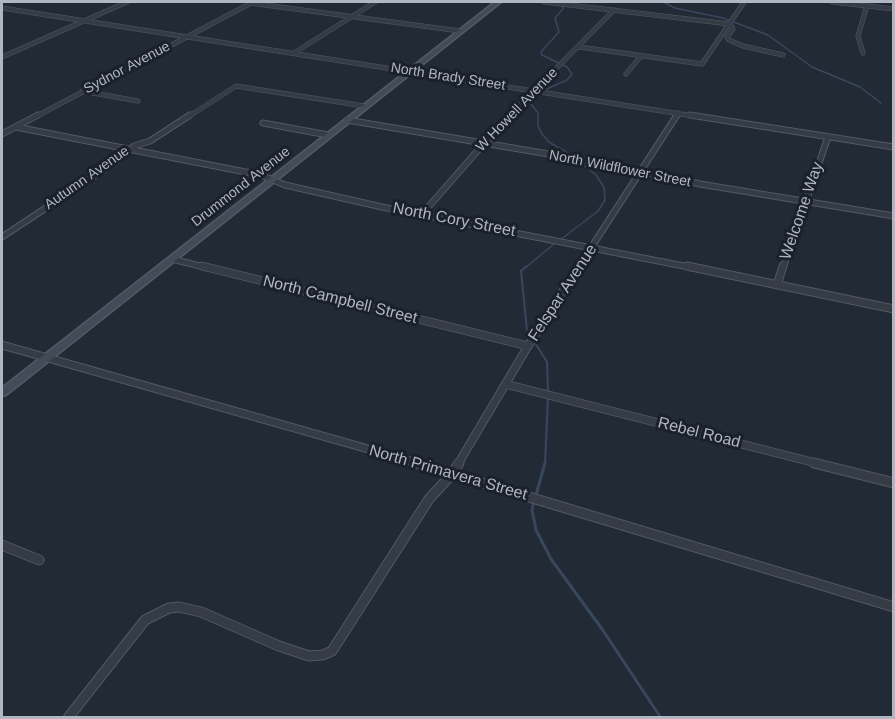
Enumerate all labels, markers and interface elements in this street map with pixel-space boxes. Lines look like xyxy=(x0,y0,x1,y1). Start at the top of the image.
street label: Sydnor Avenue xyxy=(81,38,173,98)
street label: North Brady Street xyxy=(389,60,507,94)
street label: W Howell Avenue xyxy=(473,65,561,155)
street label: Autumn Avenue xyxy=(41,143,133,213)
street label: Drummond Avenue xyxy=(188,143,294,231)
street label: North Wildflower Street xyxy=(548,147,692,191)
street label: Welcome Way xyxy=(776,160,828,262)
street label: North Cory Street xyxy=(391,199,517,241)
street label: Felspar Avenue xyxy=(525,241,601,345)
street label: North Campbell Street xyxy=(261,272,419,328)
street label: Rebel Road xyxy=(656,413,742,453)
street label: North Primavera Street xyxy=(367,441,529,505)

